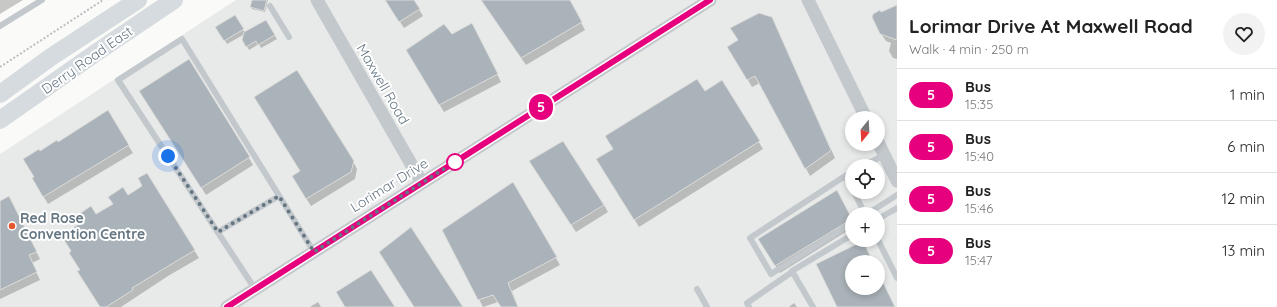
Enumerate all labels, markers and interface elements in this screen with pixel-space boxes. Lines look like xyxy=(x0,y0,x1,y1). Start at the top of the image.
button: heart xyxy=(1223,13,1265,55)
text: Lorimar Drive At Maxwell Road xyxy=(909,14,1193,38)
street label: Derry Road East xyxy=(38,22,136,98)
street label: Maxwell Road xyxy=(353,40,413,128)
text: Walk · 4 min · 250 m xyxy=(909,41,1029,57)
text: Bus xyxy=(965,77,991,96)
text: 1 min xyxy=(1230,85,1265,104)
text: 5 xyxy=(927,86,935,104)
line badge: 5 xyxy=(528,94,554,120)
text: 15:35 xyxy=(965,96,993,112)
text: 5 xyxy=(537,98,545,116)
north arrow xyxy=(845,111,885,151)
map controls xyxy=(845,111,885,295)
text: Bus xyxy=(965,129,991,148)
text: 6 min xyxy=(1227,137,1265,156)
text: 5 xyxy=(927,138,935,156)
your location xyxy=(158,146,178,166)
text: 15:40 xyxy=(965,148,994,164)
unlabelled marker xyxy=(446,153,464,171)
street label: Lorimar Drive xyxy=(347,154,431,216)
button: locate xyxy=(845,159,885,199)
text: Bus xyxy=(965,181,991,200)
text: 12 min xyxy=(1221,189,1265,208)
text: 5 xyxy=(927,190,935,208)
text: 15:46 xyxy=(965,200,993,216)
button: + xyxy=(845,207,885,247)
place label: Red Rose Convention Centre xyxy=(20,209,145,243)
marker: Red Rose Convention Centre xyxy=(7,221,17,231)
text: Bus xyxy=(965,233,991,252)
text: 13 min xyxy=(1222,241,1265,260)
text: 5 xyxy=(927,242,935,260)
text: 15:47 xyxy=(965,252,992,268)
button: − xyxy=(845,255,885,295)

